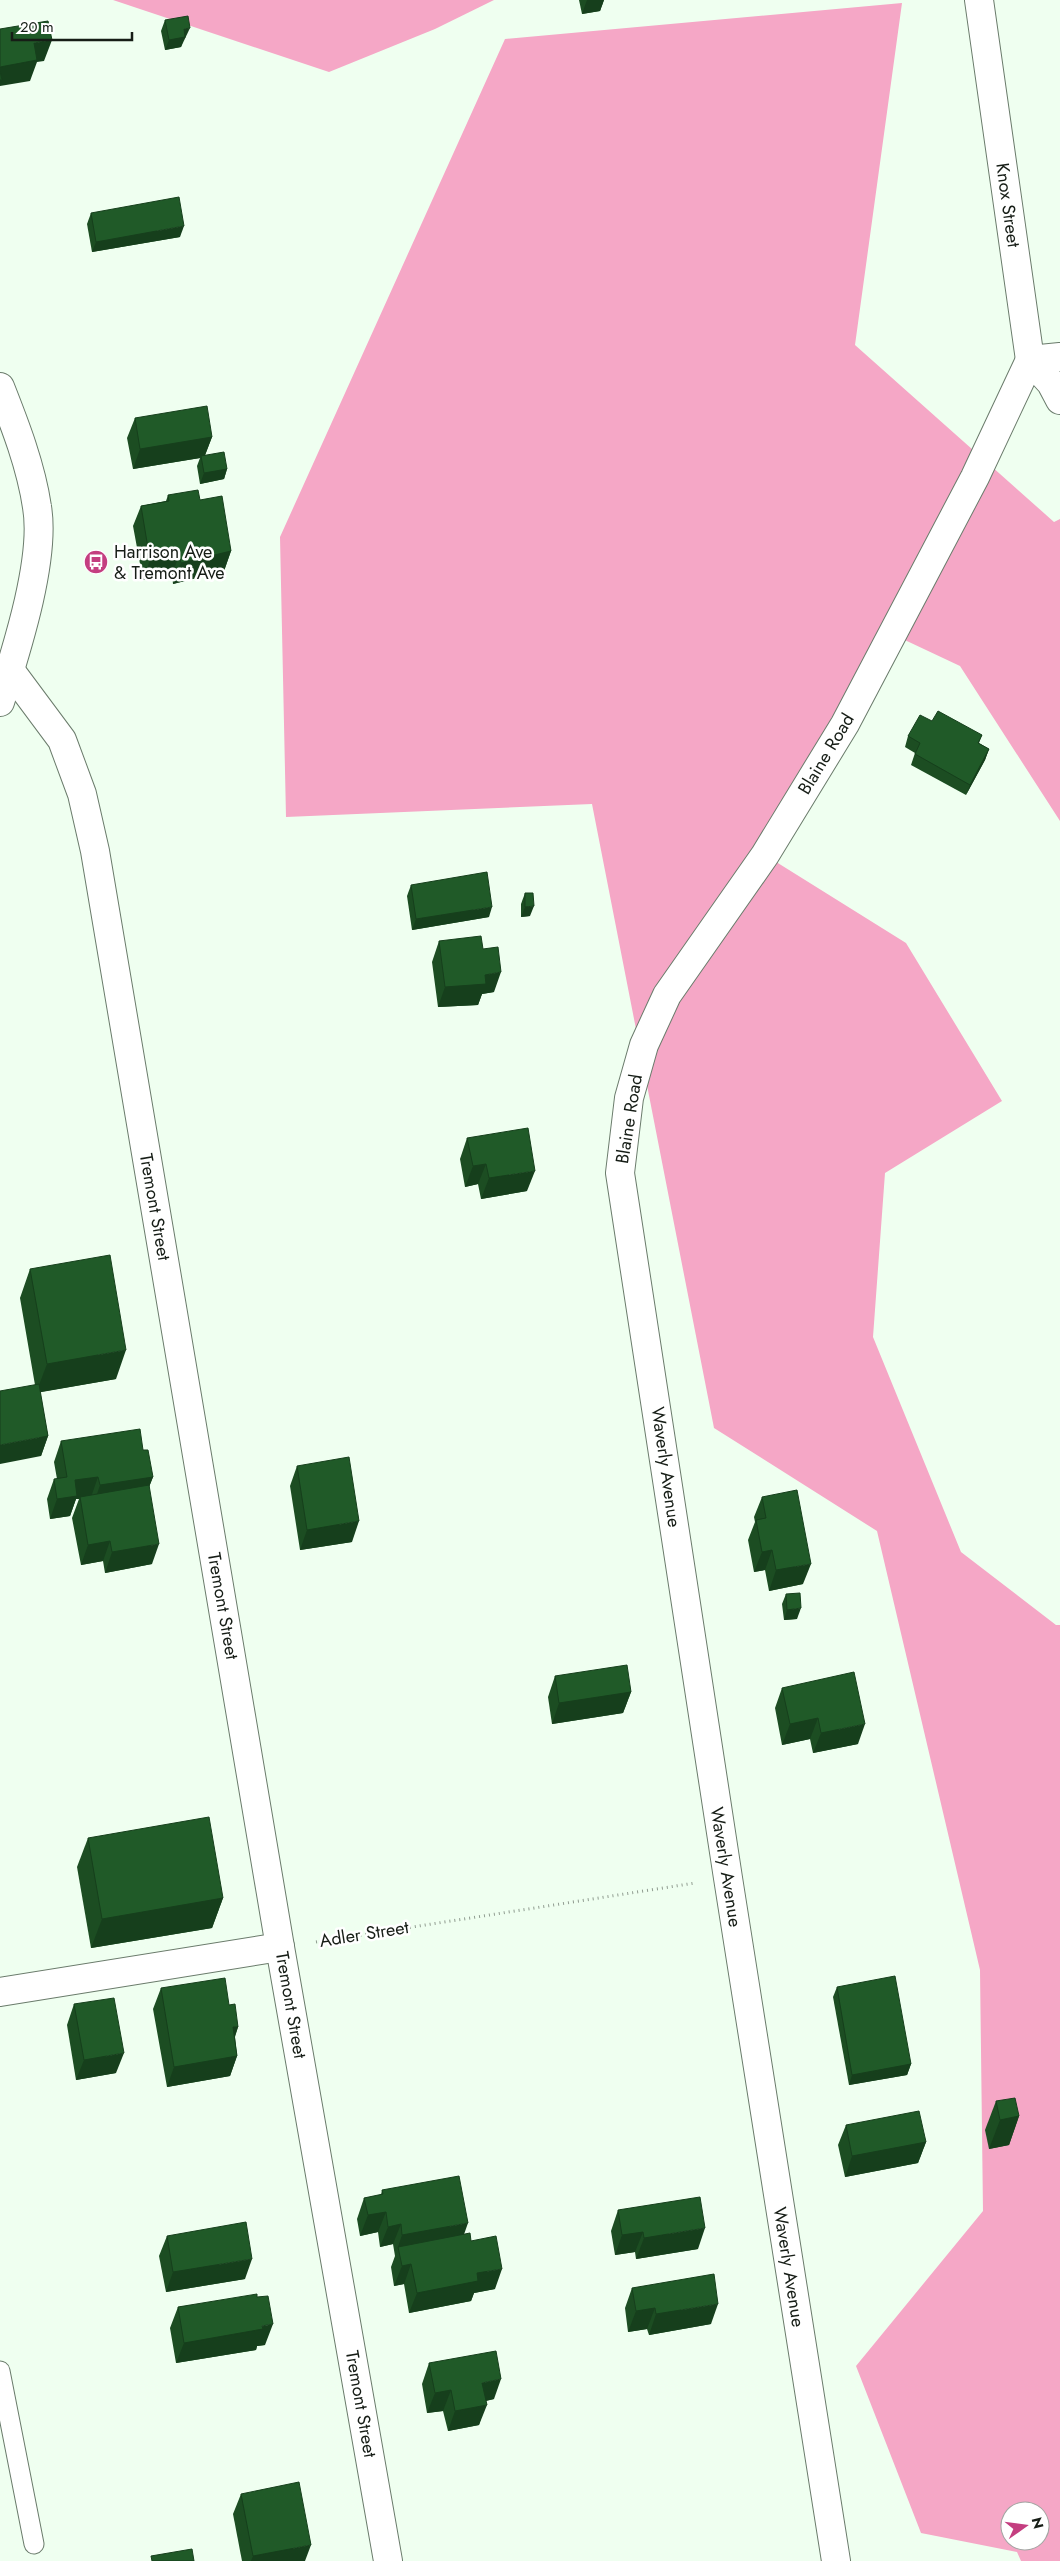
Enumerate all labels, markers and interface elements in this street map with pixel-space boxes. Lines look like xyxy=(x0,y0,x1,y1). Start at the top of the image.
scale bar xyxy=(12,10,132,42)
text: 20 m xyxy=(20,16,54,38)
street label: Knox Street xyxy=(989,161,1027,250)
place label: Harrison Ave & Tremont Ave xyxy=(114,539,225,586)
bus stop icon: Harrison Ave & Tremont Ave xyxy=(83,549,109,575)
street label: Blaine Road xyxy=(792,709,860,799)
street label: Blaine Road xyxy=(609,1072,649,1166)
street label: Tremont Street xyxy=(133,1152,177,1263)
street label: Waverly Avenue xyxy=(645,1405,687,1529)
street label: Tremont Street xyxy=(201,1551,245,1662)
street label: Waverly Avenue xyxy=(704,1805,748,1929)
street label: Adler Street xyxy=(317,1914,411,1954)
street label: Tremont Street xyxy=(269,1950,313,2061)
street label: Waverly Avenue xyxy=(767,2205,811,2329)
street label: Tremont Street xyxy=(339,2349,383,2460)
north arrow xyxy=(1000,2501,1050,2551)
text: N xyxy=(1027,2515,1049,2531)

